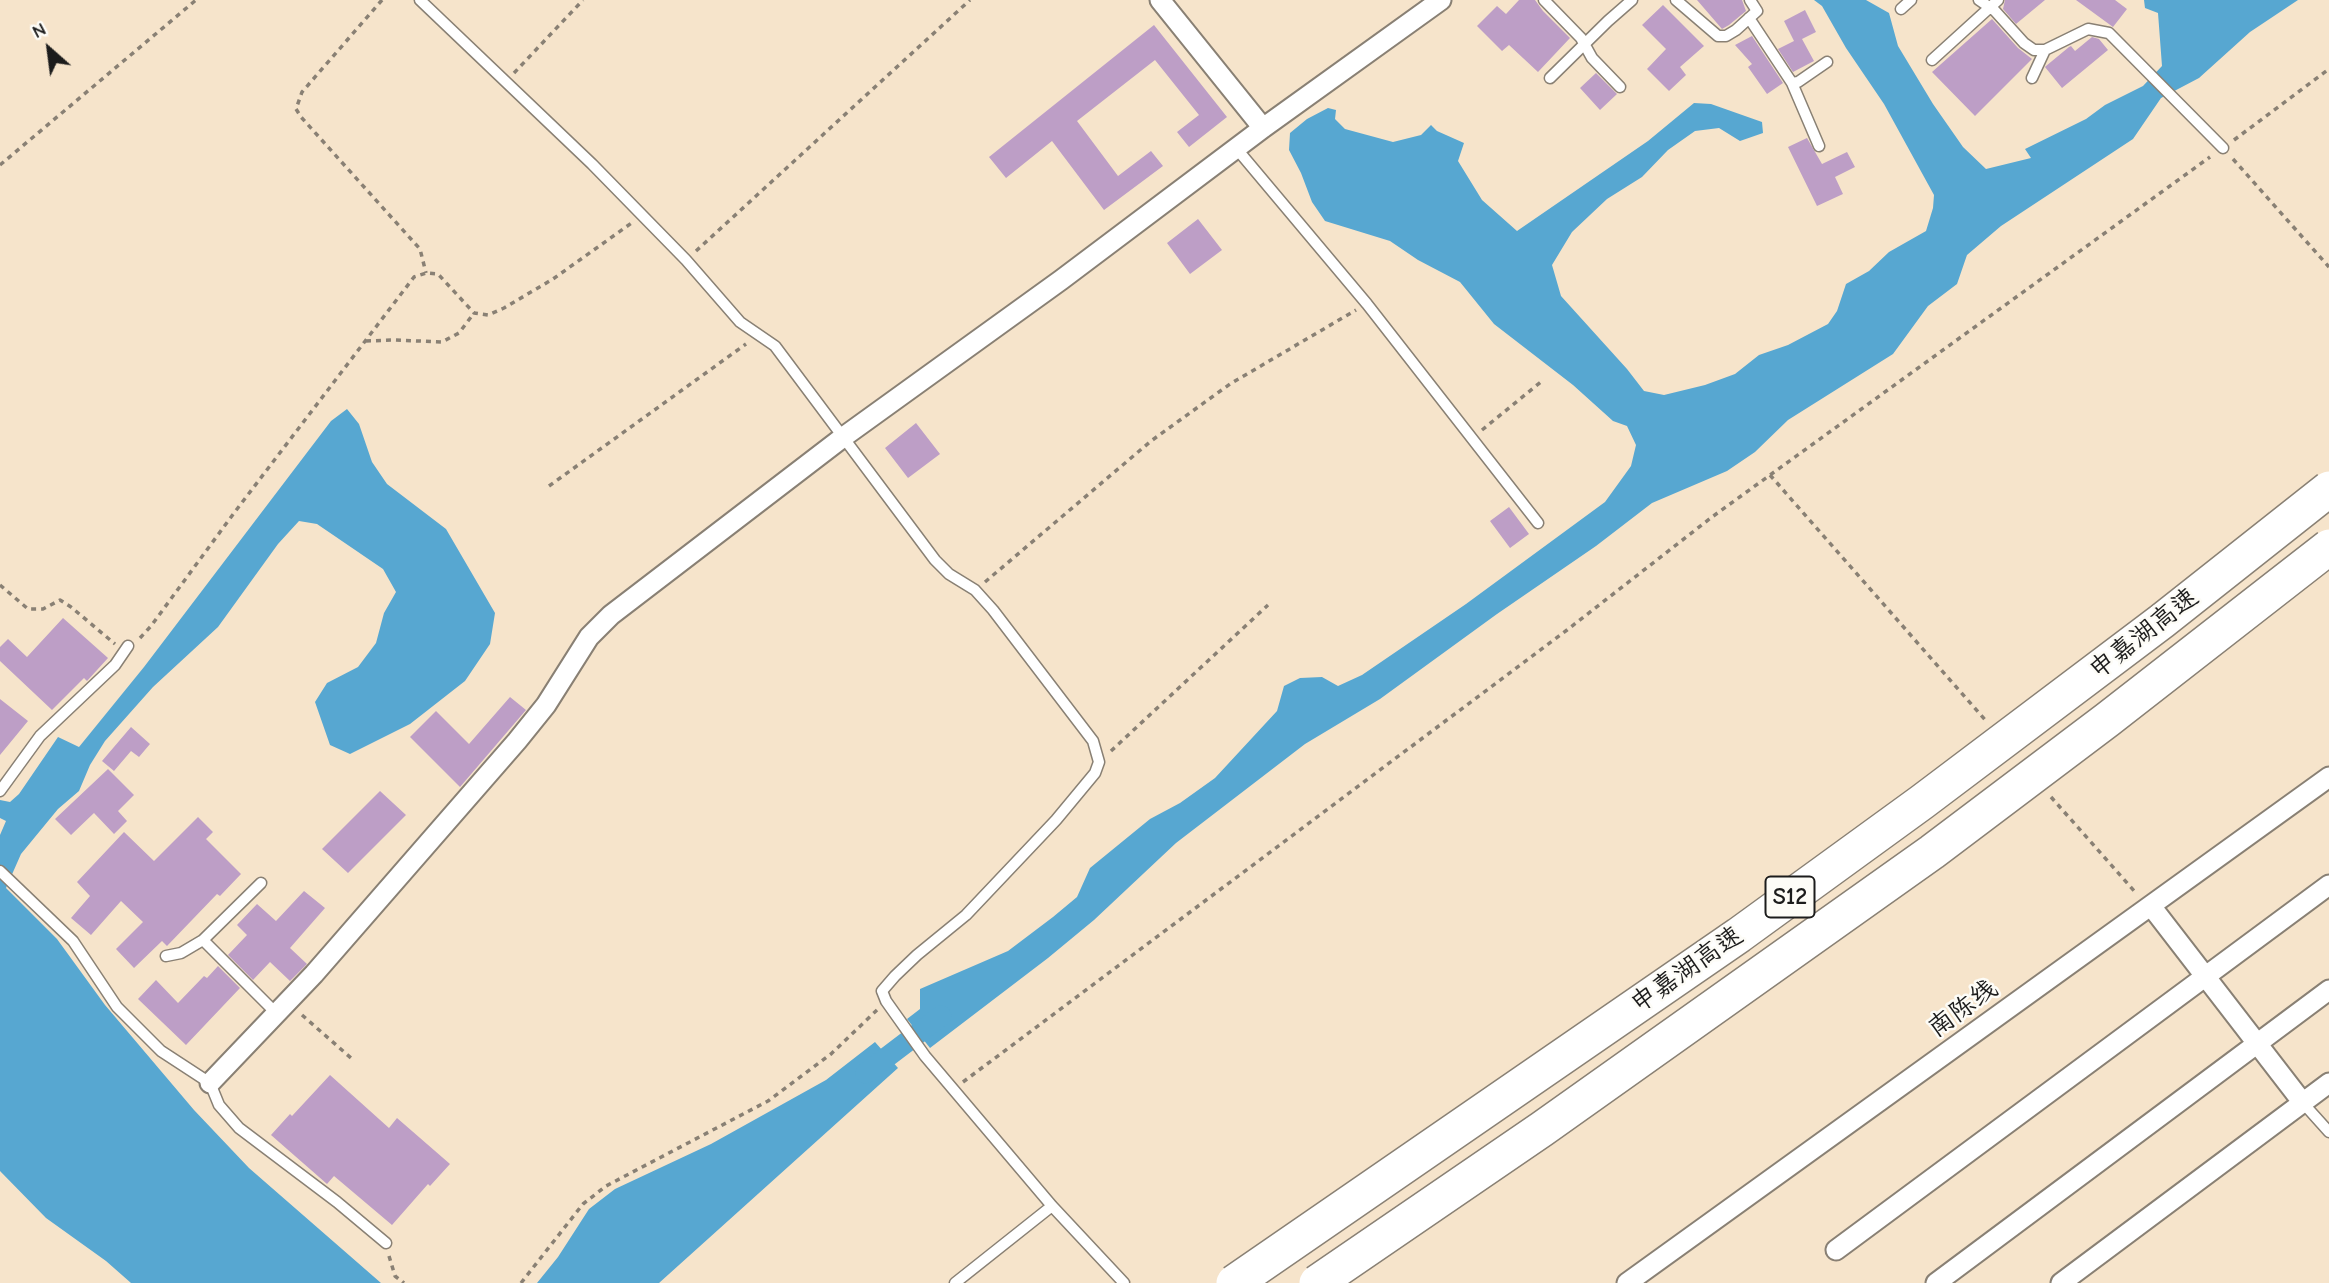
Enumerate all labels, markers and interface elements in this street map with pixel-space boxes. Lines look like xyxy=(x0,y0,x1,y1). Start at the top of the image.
north arrow xyxy=(14,14,84,84)
text: N xyxy=(28,18,50,43)
street label: 申嘉湖高速 xyxy=(2083,582,2205,686)
road number: S12 xyxy=(1766,876,1814,917)
street label: 申嘉湖高速 xyxy=(1625,920,1749,1020)
street label: 南陈线 xyxy=(1922,973,2004,1045)

